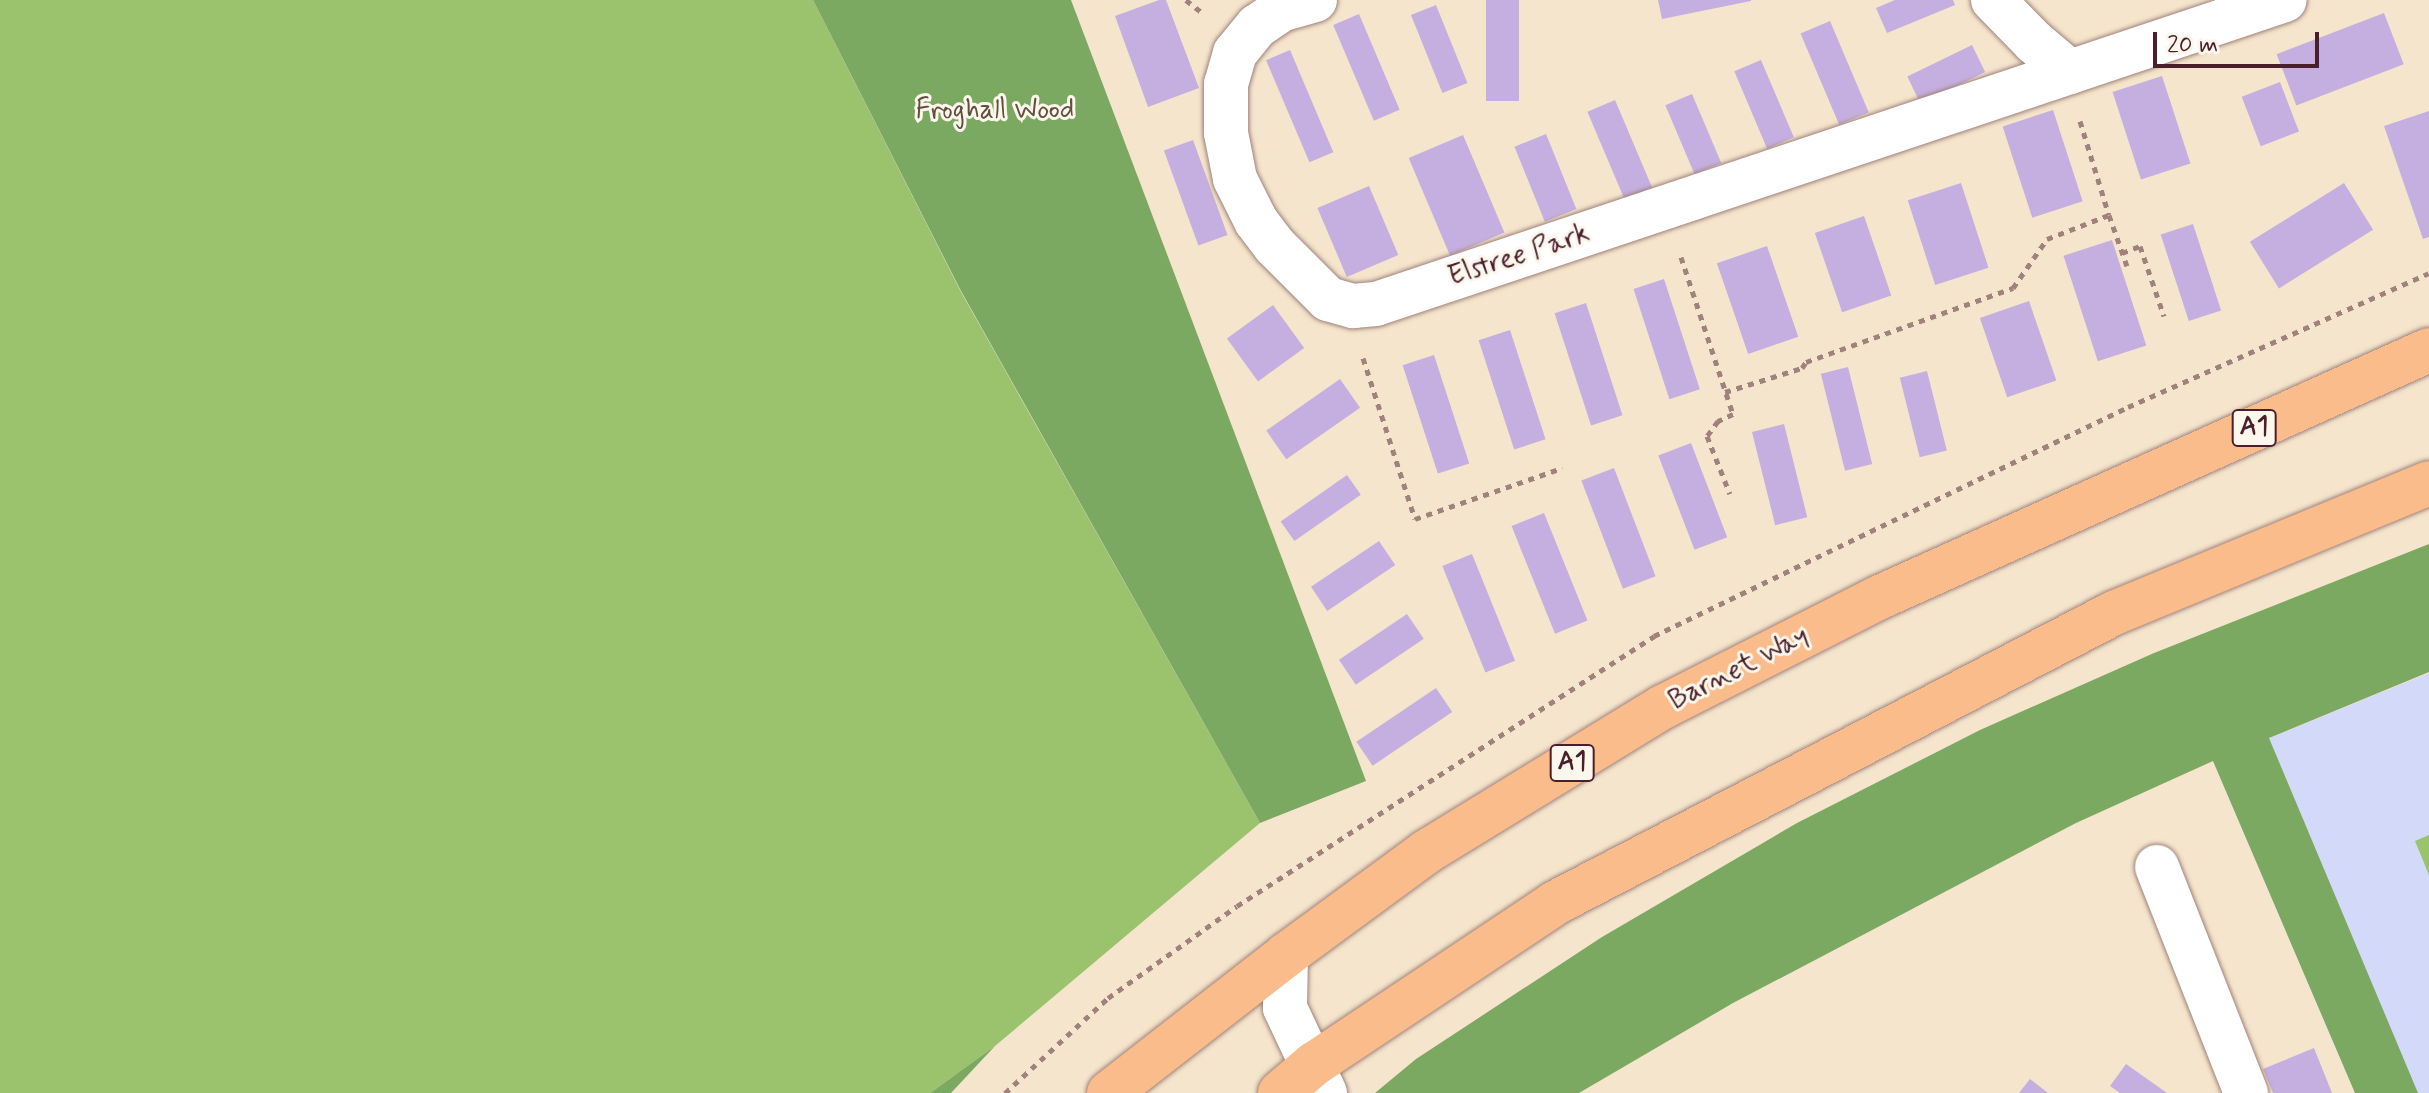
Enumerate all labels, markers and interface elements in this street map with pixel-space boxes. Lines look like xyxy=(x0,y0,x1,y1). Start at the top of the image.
scale bar xyxy=(2157,16,2323,66)
text: 20 m xyxy=(2167,30,2218,61)
park label: Froghall Wood xyxy=(915,94,1075,128)
street label: Elstree Park xyxy=(1446,218,1592,294)
road number: A1 xyxy=(2230,406,2278,450)
street label: Barnet Way xyxy=(1662,619,1816,719)
road number: A1 xyxy=(1548,741,1596,785)

